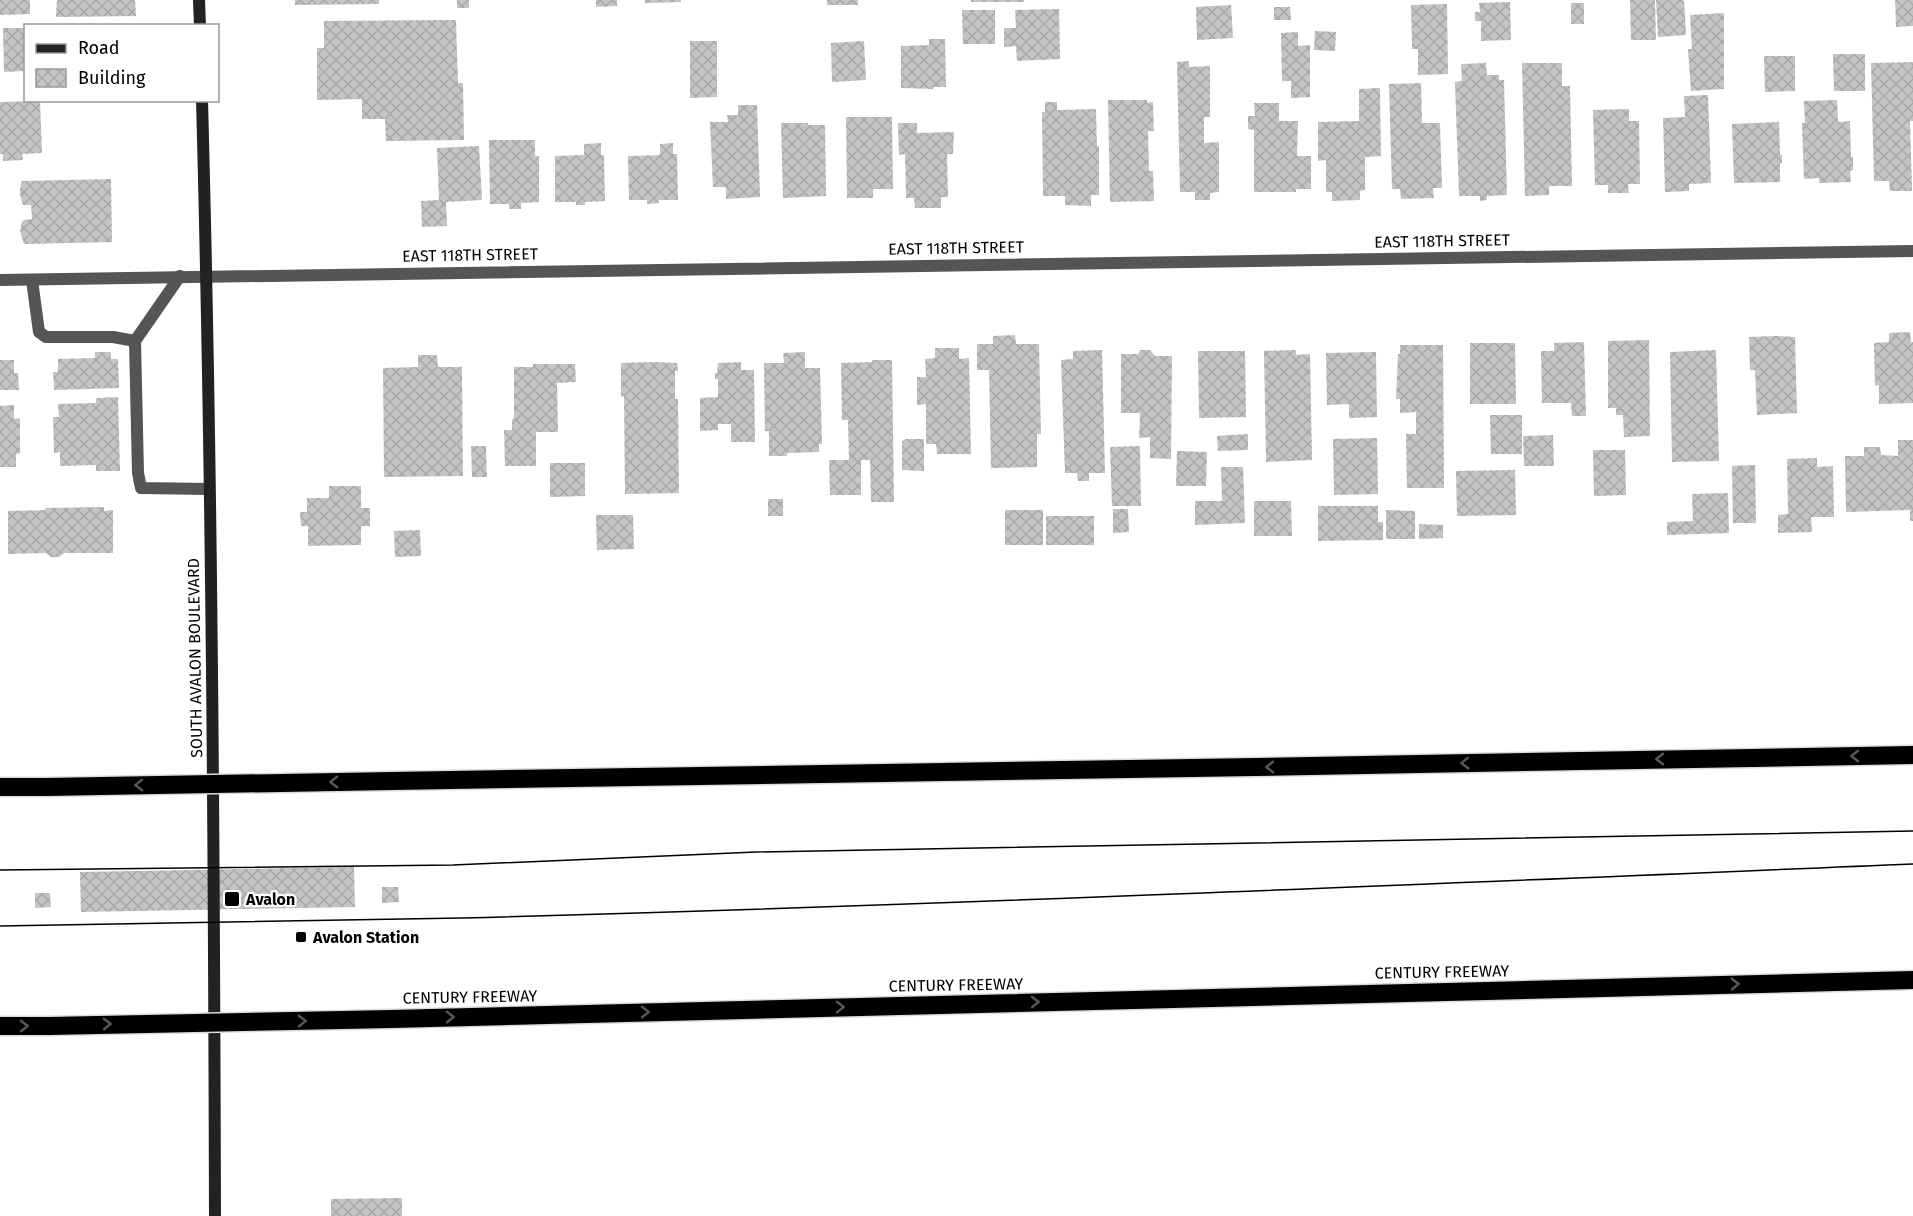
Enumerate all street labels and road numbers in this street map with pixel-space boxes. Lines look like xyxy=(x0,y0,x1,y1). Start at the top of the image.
street label: EAST 118TH STREET xyxy=(1374,230,1511,252)
street label: EAST 118TH STREET xyxy=(888,237,1025,259)
street label: EAST 118TH STREET xyxy=(402,244,539,266)
street label: SOUTH AVALON BOULEVARD xyxy=(184,558,206,758)
street label: CENTURY FREEWAY xyxy=(1375,961,1510,983)
street label: CENTURY FREEWAY xyxy=(889,974,1024,996)
street label: CENTURY FREEWAY xyxy=(403,986,538,1008)

